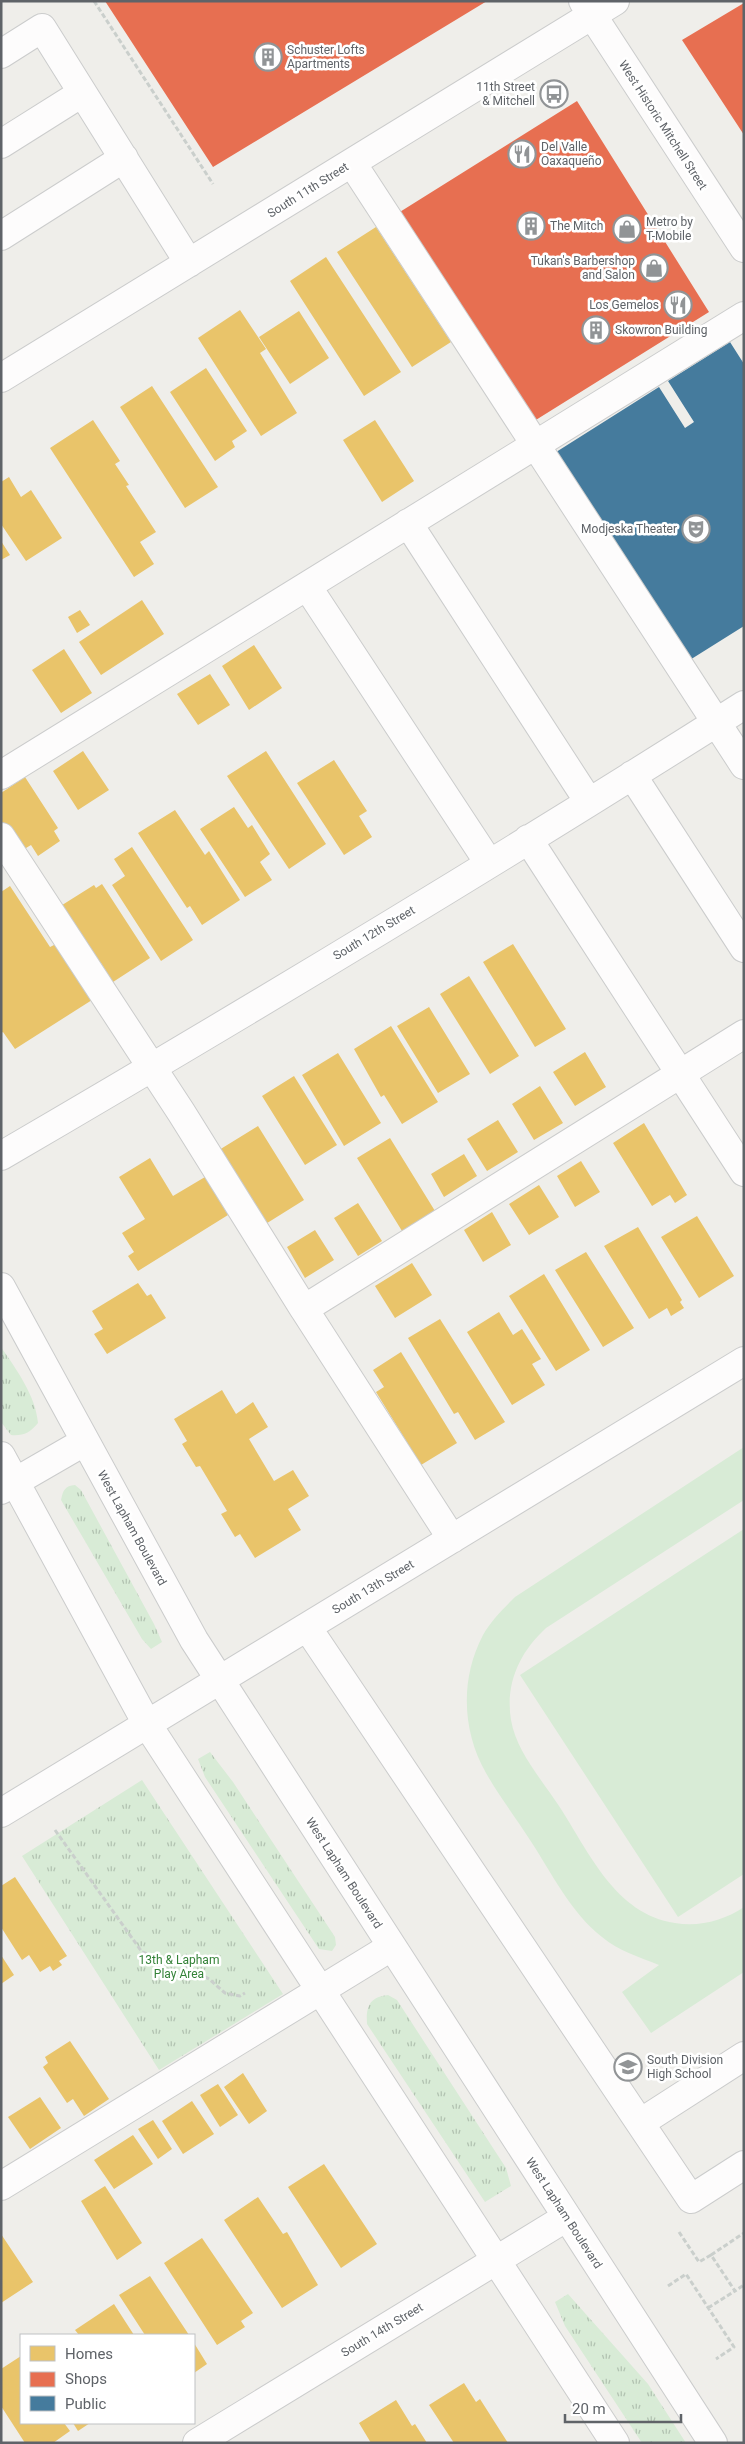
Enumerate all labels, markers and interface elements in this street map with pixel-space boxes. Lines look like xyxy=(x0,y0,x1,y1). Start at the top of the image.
building icon: Schuster Lofts Apartments xyxy=(253,42,283,72)
place label: Schuster Lofts Apartments xyxy=(287,43,365,71)
street label: West Historic Mitchell Street xyxy=(616,58,710,192)
bus stop icon: 11th Street & Mitchell xyxy=(539,79,569,109)
place label: 11th Street & Mitchell xyxy=(476,80,535,108)
restaurant icon: Del Valle Oaxaqueño xyxy=(507,139,537,169)
place label: Del Valle Oaxaqueño xyxy=(541,140,602,168)
street label: South 11th Street xyxy=(265,159,351,221)
building icon: The Mitch xyxy=(516,211,546,241)
shop icon: Metro by T-Mobile xyxy=(612,214,642,244)
place label: Metro by T-Mobile xyxy=(646,215,693,243)
place label: The Mitch xyxy=(550,219,603,233)
shop icon: Tukan's Barbershop and Salon xyxy=(639,253,669,283)
place label: Tukan's Barbershop and Salon xyxy=(531,254,635,282)
restaurant icon: Los Gemelos xyxy=(663,290,693,320)
place label: Los Gemelos xyxy=(589,298,659,312)
building icon: Skowron Building xyxy=(581,315,611,345)
place label: Skowron Building xyxy=(615,323,707,337)
theatre icon: Modjeska Theater xyxy=(681,514,711,544)
place label: Modjeska Theater xyxy=(581,522,677,536)
street label: South 12th Street xyxy=(331,903,417,963)
street label: West Lapham Boulevard xyxy=(95,1468,169,1588)
street label: South 13th Street xyxy=(330,1557,416,1617)
street label: West Lapham Boulevard xyxy=(303,1815,385,1931)
park label: 13th & Lapham Play Area xyxy=(139,1953,219,1981)
school or university icon: South Division High School xyxy=(613,2052,643,2082)
place label: South Division High School xyxy=(647,2053,723,2081)
street label: West Lapham Boulevard xyxy=(523,2155,605,2271)
street label: South 14th Street xyxy=(339,2300,425,2360)
legend xyxy=(20,2334,195,2424)
text: Homes xyxy=(65,2345,113,2363)
text: Shops xyxy=(65,2370,107,2388)
scale bar xyxy=(565,2392,681,2424)
text: Public xyxy=(65,2395,106,2413)
text: 20 m xyxy=(572,2400,606,2418)

